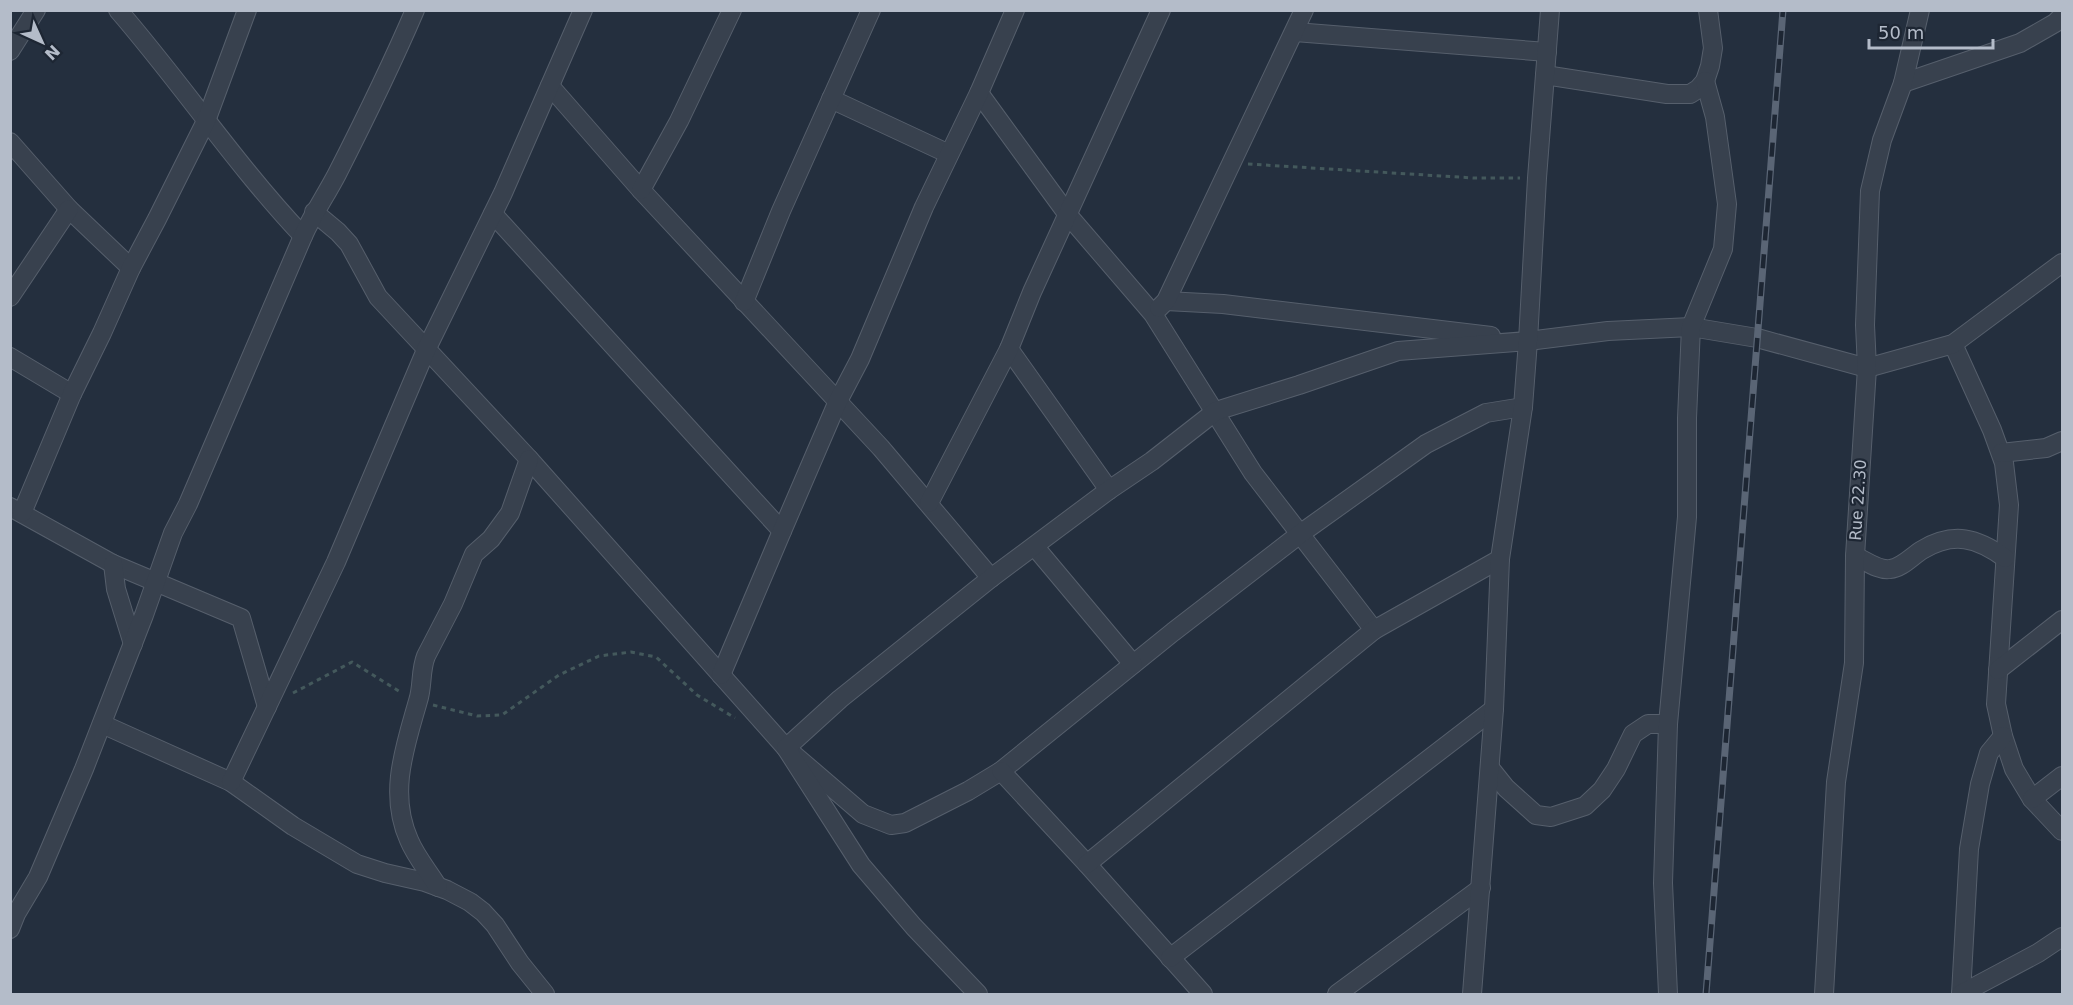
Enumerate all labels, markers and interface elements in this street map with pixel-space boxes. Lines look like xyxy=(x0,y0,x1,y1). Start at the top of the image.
north arrow xyxy=(12,12,72,72)
scale bar xyxy=(1869,12,1994,50)
text: 50 m xyxy=(1878,22,1924,43)
text: N xyxy=(41,41,64,64)
street label: Rue 22.30 xyxy=(1846,459,1870,541)

